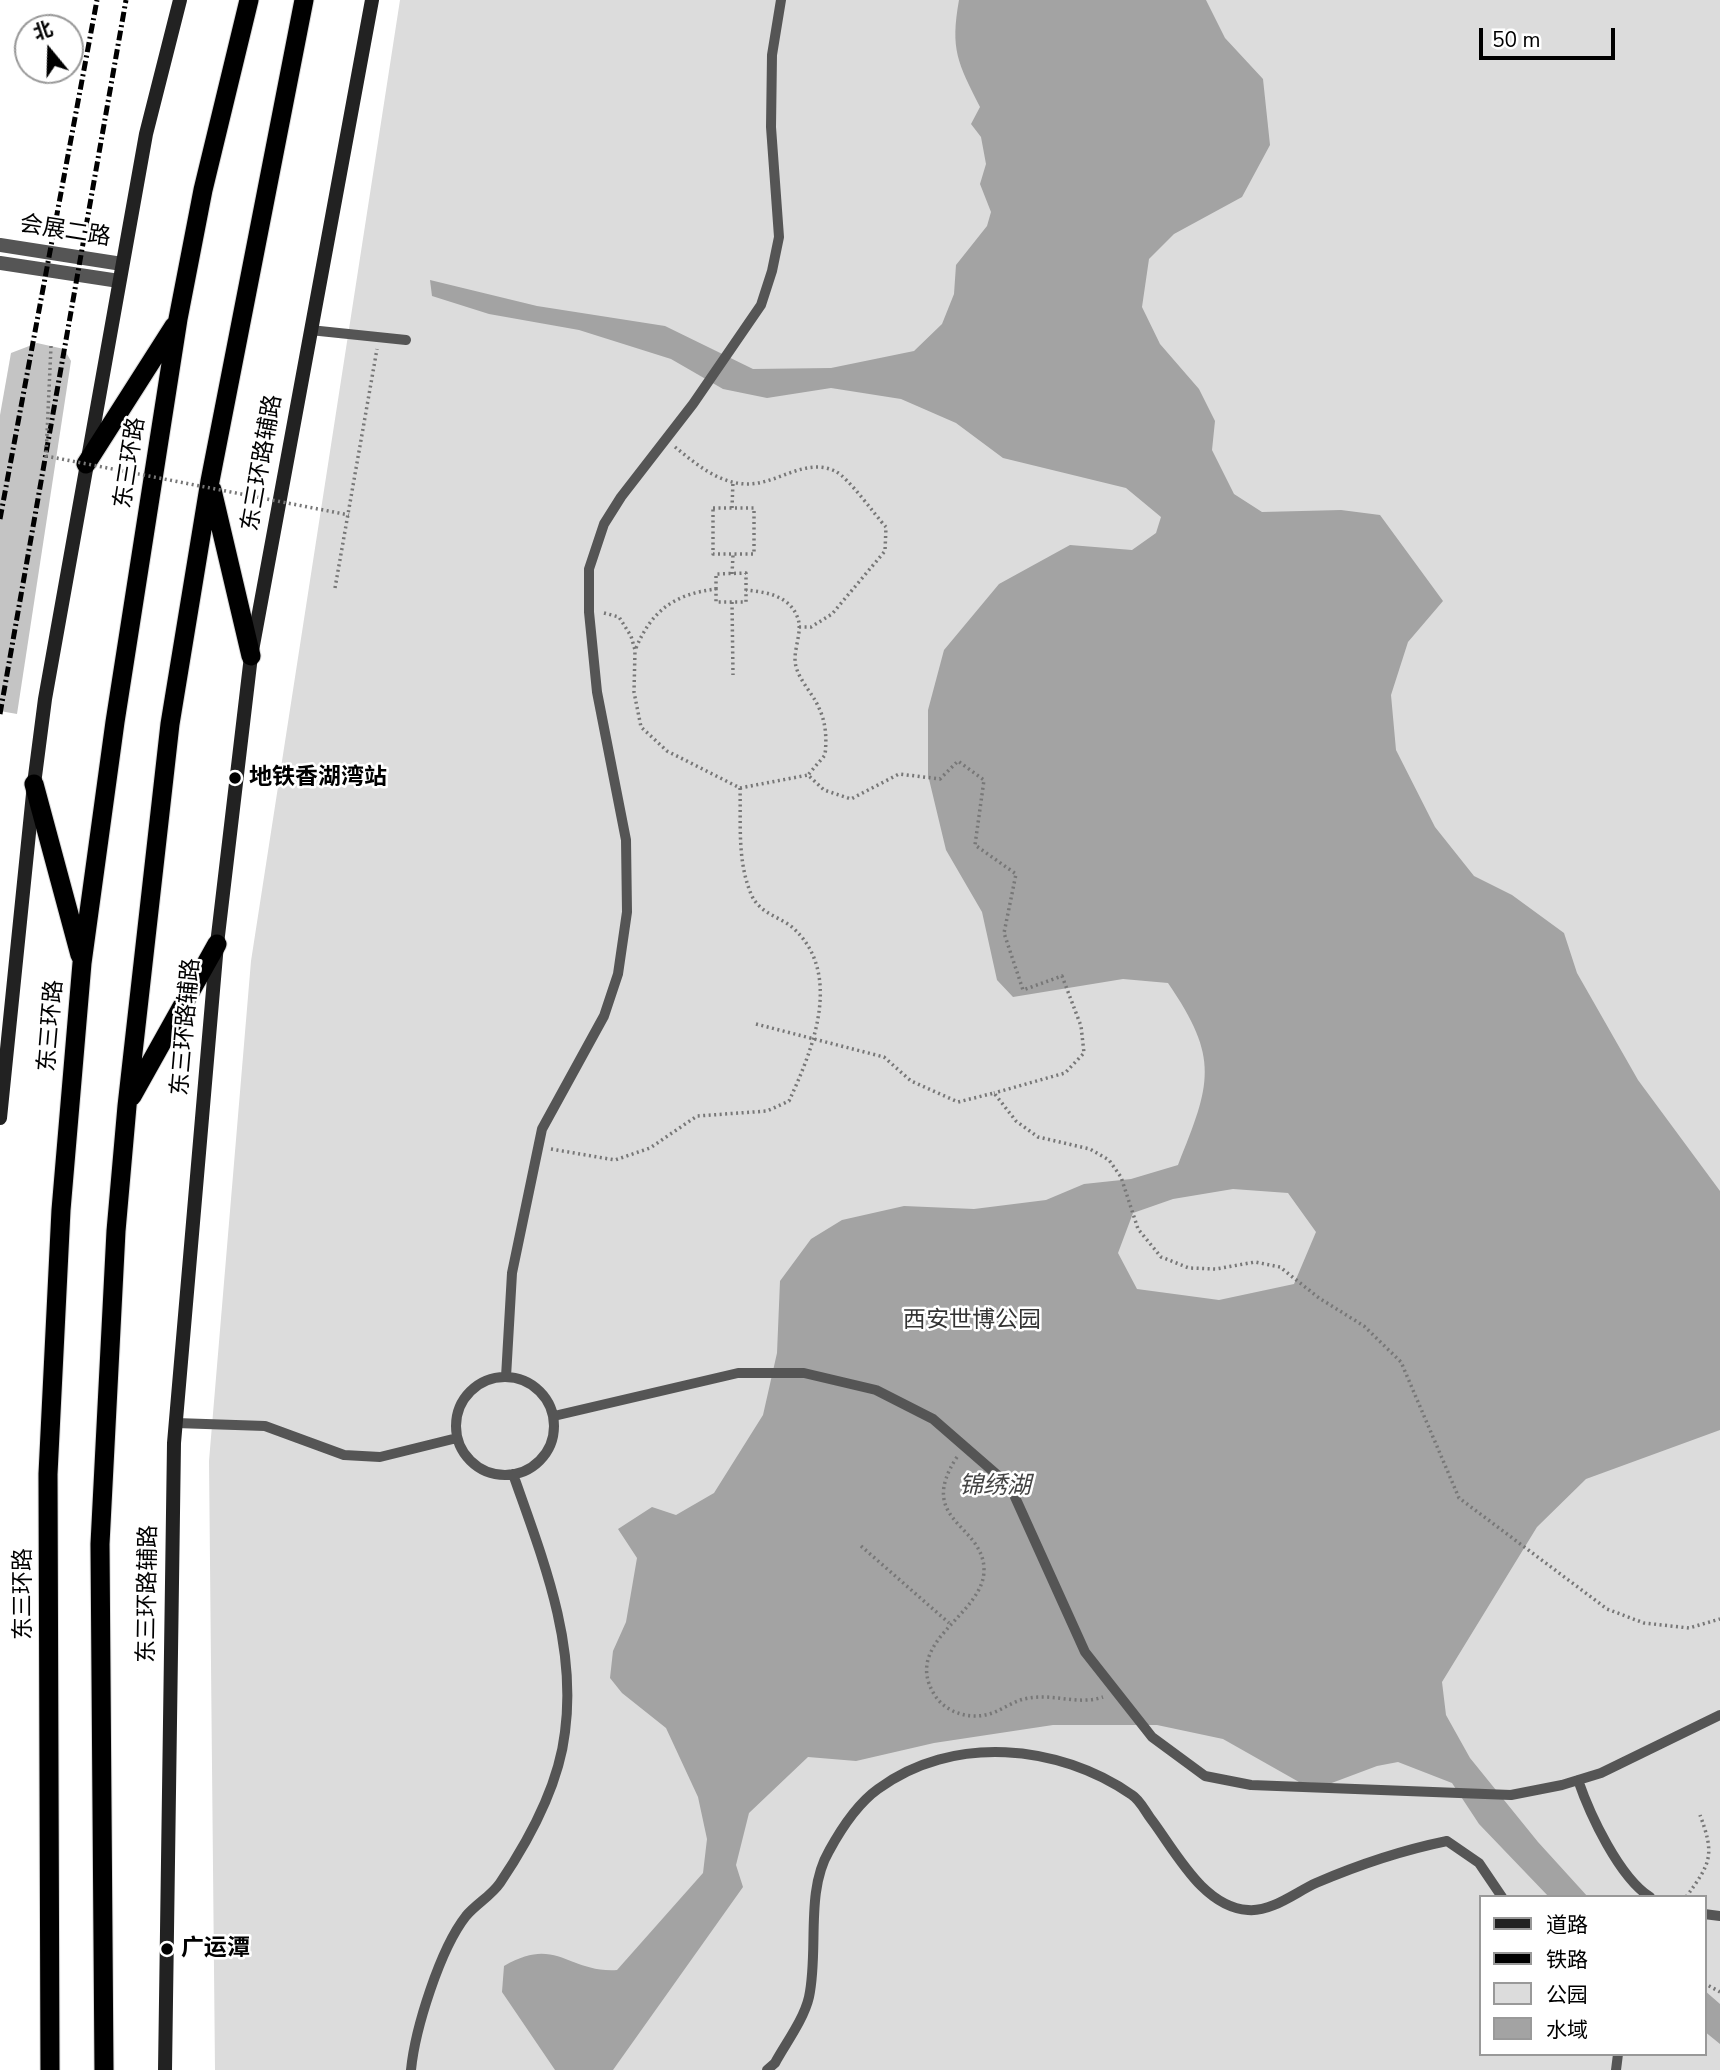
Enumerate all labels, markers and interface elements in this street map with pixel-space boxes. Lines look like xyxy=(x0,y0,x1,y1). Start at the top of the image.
north arrow xyxy=(14,14,84,84)
scale bar xyxy=(1482,14,1618,58)
text: 北 xyxy=(30,16,56,46)
text: 50 m xyxy=(1492,26,1541,54)
street label: 会展二路 xyxy=(17,211,113,253)
street label: 东三环路辅路 xyxy=(237,393,289,533)
street label: 东三环路 xyxy=(110,415,152,511)
place label: 地铁香湖湾站 xyxy=(249,764,387,792)
marker: 地铁香湖湾站 xyxy=(227,770,243,786)
street label: 东三环路辅路 xyxy=(167,957,207,1097)
street label: 东三环路 xyxy=(34,979,70,1073)
park label: 西安世博公园 xyxy=(903,1307,1041,1335)
water label: 锦绣湖 xyxy=(959,1473,1031,1501)
street label: 东三环路辅路 xyxy=(134,1525,164,1663)
street label: 东三环路 xyxy=(10,1548,38,1640)
legend xyxy=(1478,1895,1706,2056)
text: 道路 xyxy=(1546,1911,1588,1939)
place label: 广运潭 xyxy=(181,1935,250,1963)
marker: 广运潭 xyxy=(159,1941,175,1957)
text: 铁路 xyxy=(1546,1946,1588,1974)
text: 公园 xyxy=(1546,1981,1588,2009)
text: 水域 xyxy=(1546,2016,1588,2044)

